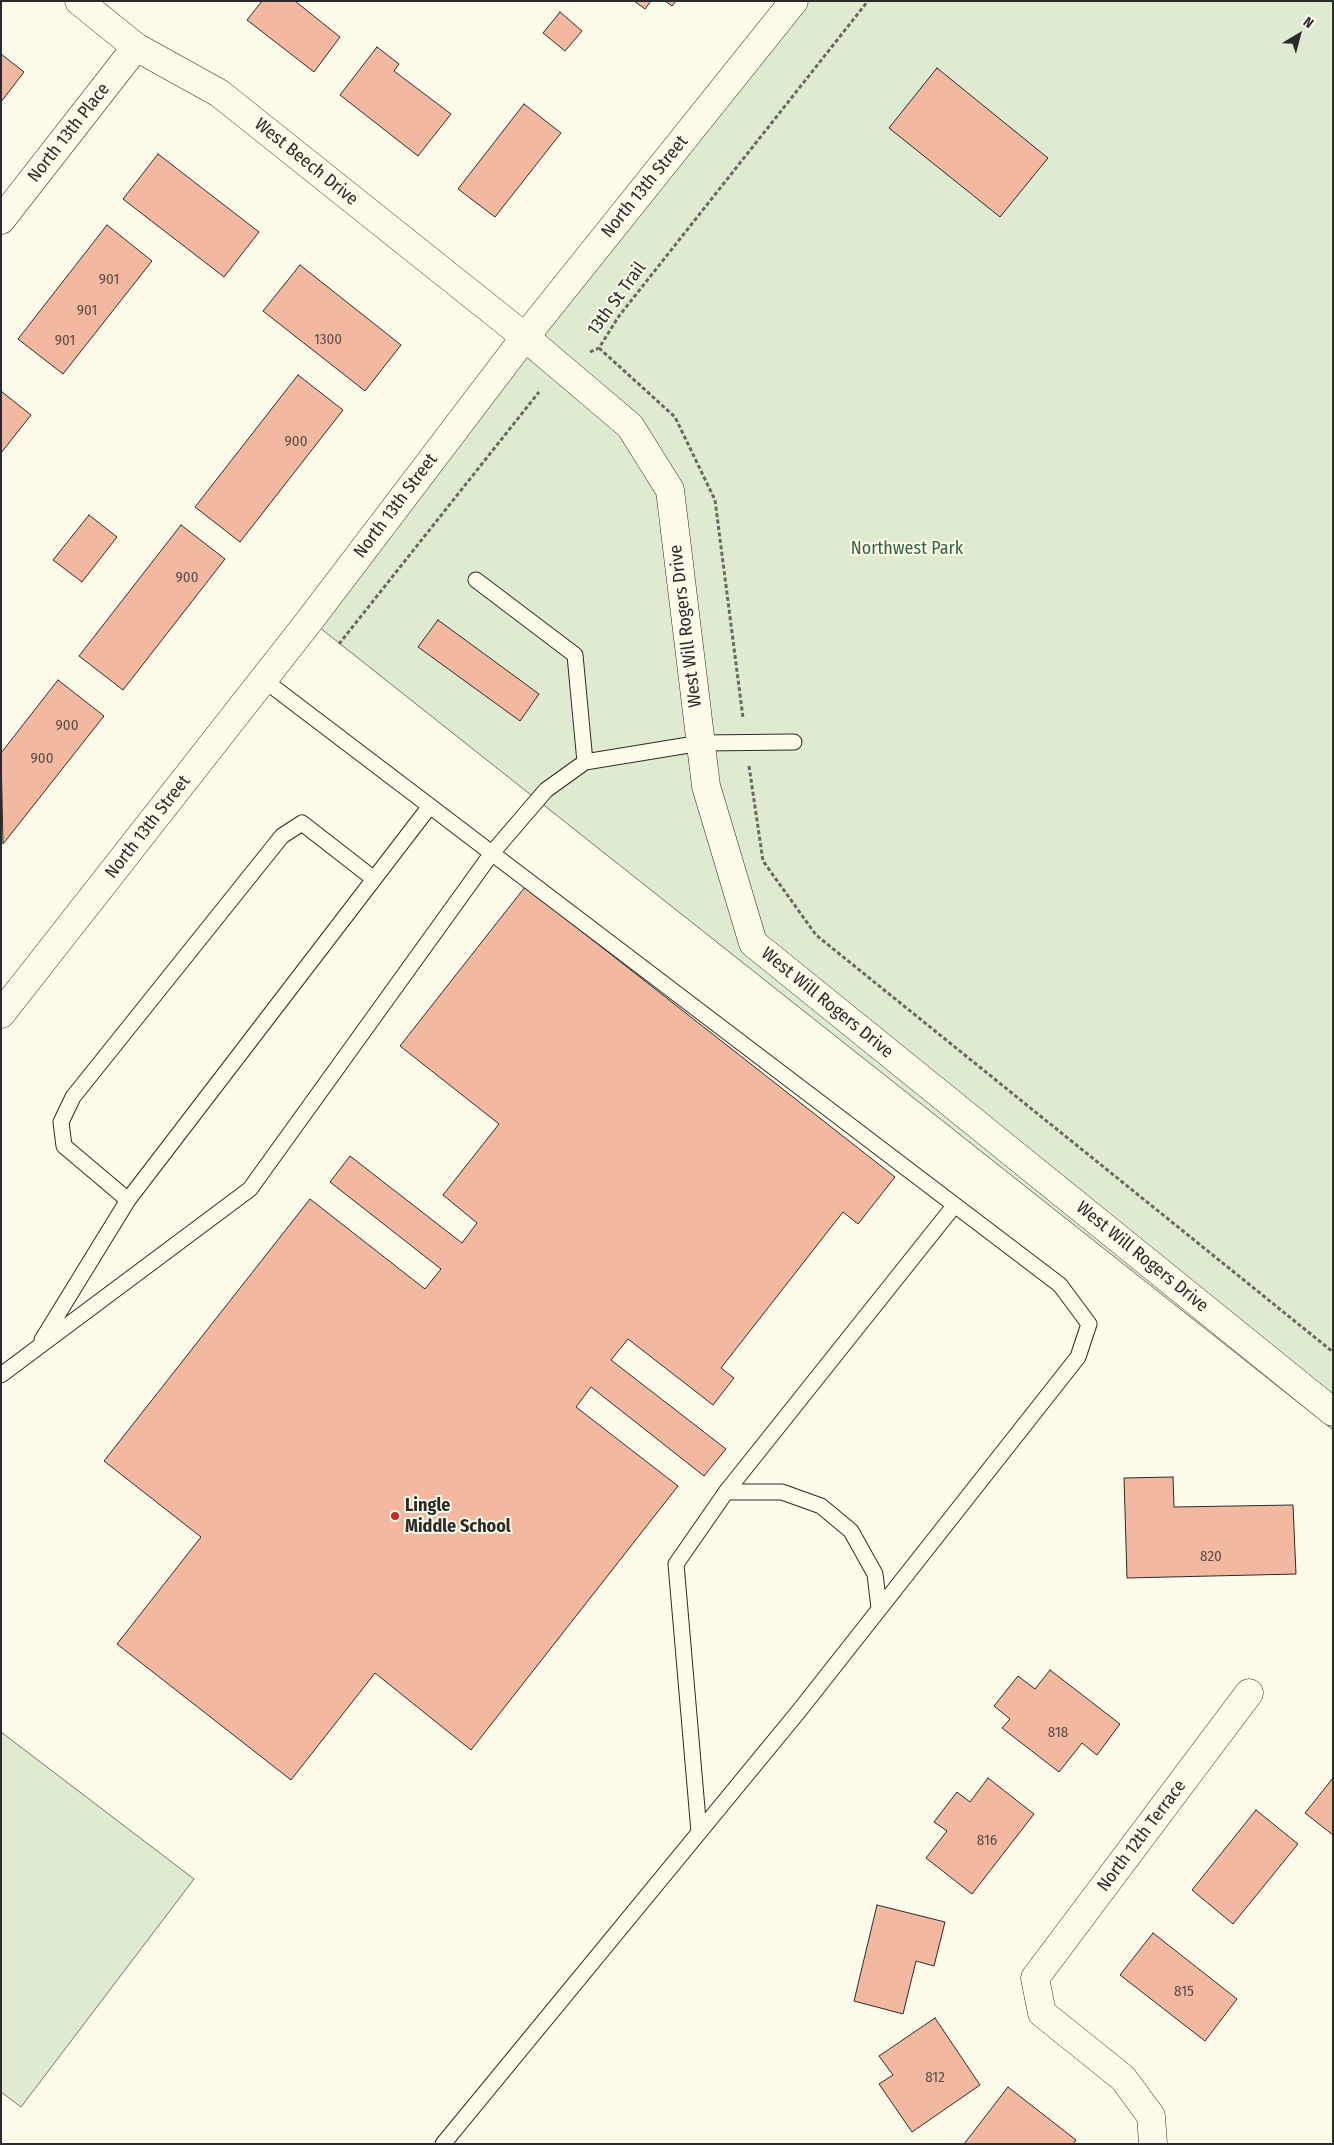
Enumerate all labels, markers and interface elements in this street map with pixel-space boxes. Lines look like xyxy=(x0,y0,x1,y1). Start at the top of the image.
north arrow xyxy=(1274,10,1324,60)
text: N xyxy=(1300,13,1317,32)
street label: North 13th Place xyxy=(24,79,114,187)
street label: West Beech Drive xyxy=(250,114,362,210)
street label: North 13th Street xyxy=(597,132,693,242)
street label: 13th St Trail xyxy=(583,258,651,340)
house number: 901 xyxy=(99,271,119,289)
house number: 901 xyxy=(77,302,97,320)
house number: 1300 xyxy=(314,331,342,349)
house number: 901 xyxy=(55,332,75,350)
house number: 900 xyxy=(285,433,307,451)
street label: North 13th Street xyxy=(350,449,442,563)
park label: Northwest Park xyxy=(851,538,963,560)
street label: West Will Rogers Drive xyxy=(665,543,707,709)
house number: 900 xyxy=(176,569,198,587)
house number: 900 xyxy=(56,717,78,735)
house number: 900 xyxy=(31,750,53,768)
street label: North 13th Street xyxy=(101,771,195,883)
street label: West Will Rogers Drive xyxy=(757,943,897,1063)
street label: West Will Rogers Drive xyxy=(1072,1197,1212,1317)
place label: Lingle Middle School xyxy=(405,1495,511,1538)
marker: Lingle Middle School xyxy=(389,1510,401,1522)
house number: 820 xyxy=(1200,1548,1222,1566)
house number: 818 xyxy=(1048,1724,1068,1742)
street label: North 12th Terrace xyxy=(1093,1776,1191,1896)
house number: 816 xyxy=(977,1832,997,1850)
house number: 815 xyxy=(1174,1983,1194,2001)
house number: 812 xyxy=(925,2069,945,2087)

